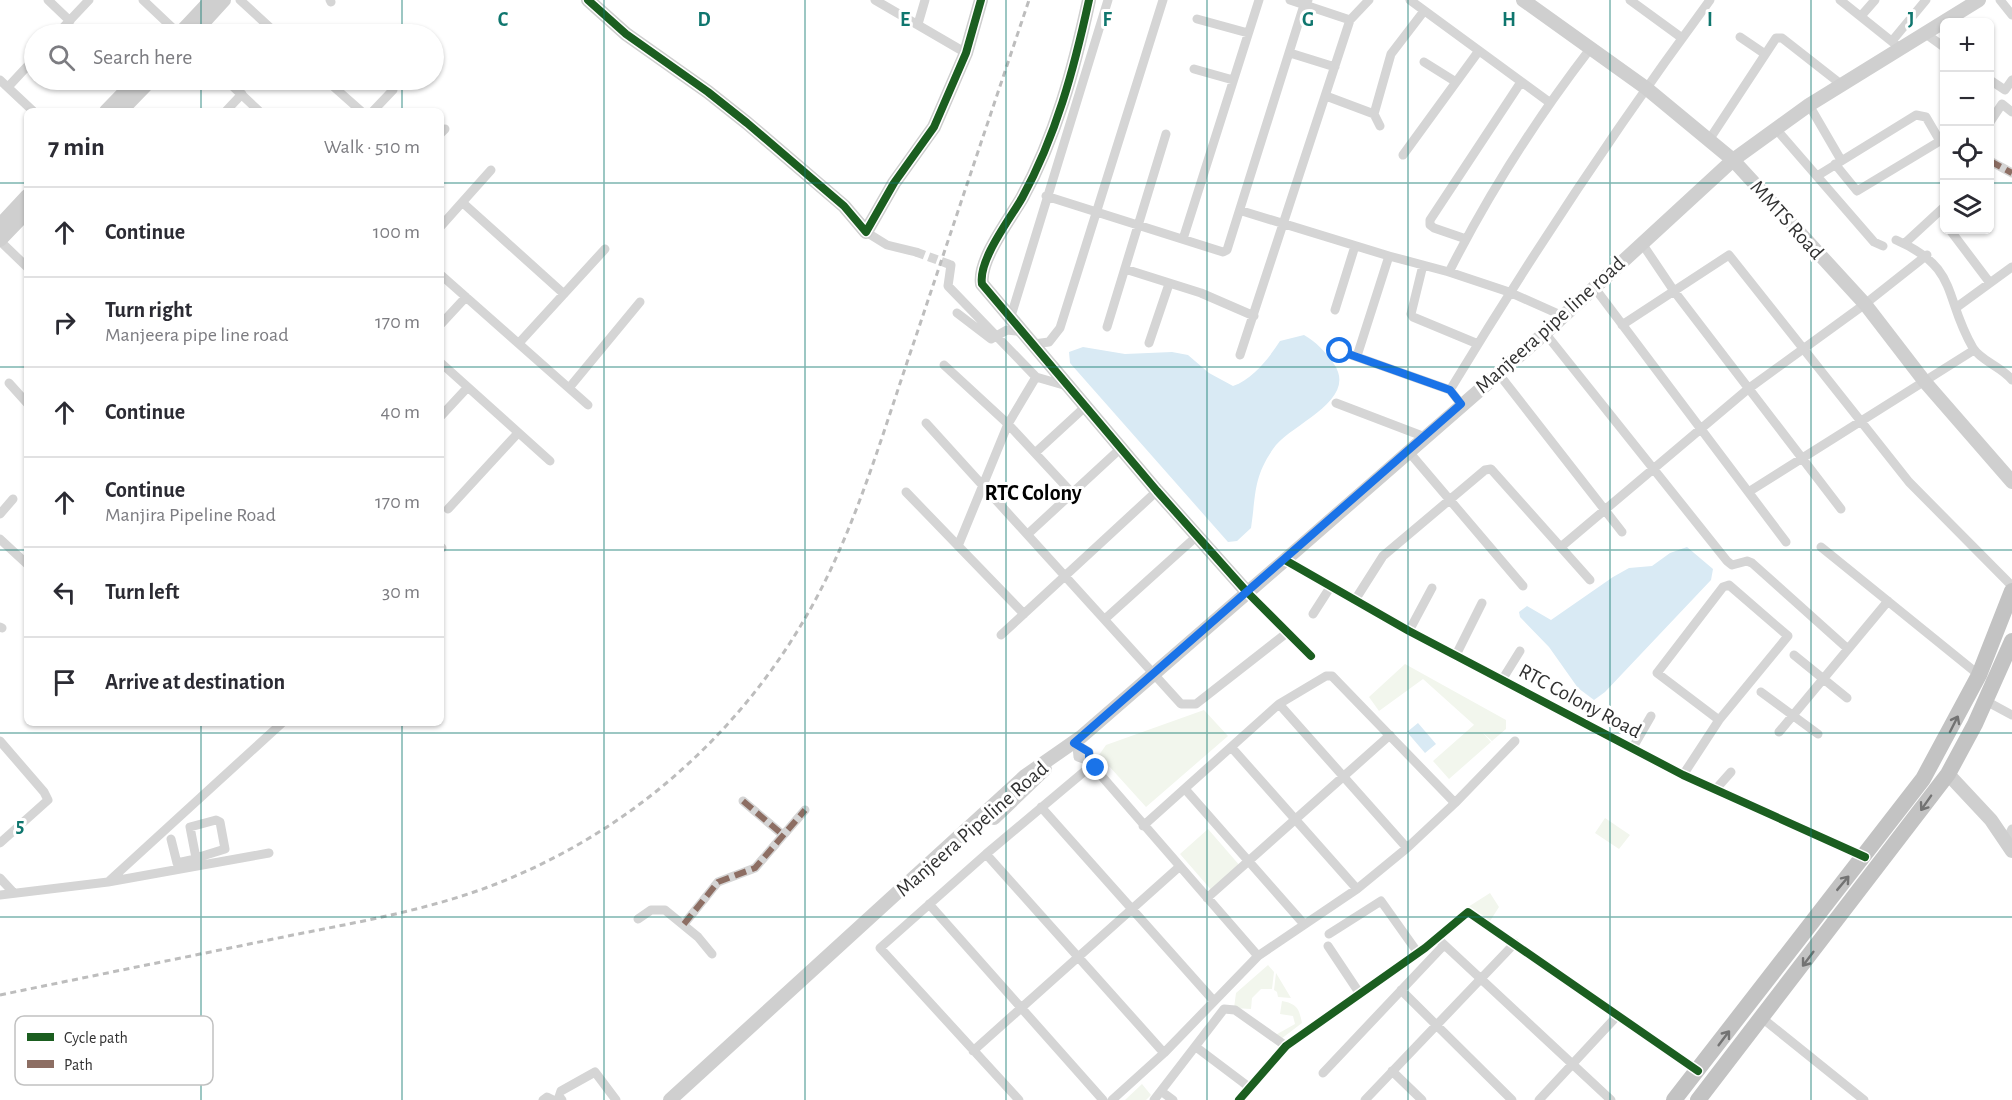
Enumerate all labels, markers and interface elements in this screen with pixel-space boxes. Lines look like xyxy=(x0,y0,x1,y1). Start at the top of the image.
text: C xyxy=(498,10,509,30)
text: D xyxy=(697,10,711,30)
text: E xyxy=(900,10,910,30)
text: F xyxy=(1102,10,1112,30)
text: G xyxy=(1302,10,1314,30)
text: H xyxy=(1502,10,1516,30)
text: I xyxy=(1707,10,1713,30)
text: J xyxy=(1908,10,1914,30)
map controls xyxy=(1940,18,1994,234)
button: + xyxy=(1940,18,1994,72)
search box xyxy=(24,24,444,90)
icon: search xyxy=(45,41,78,74)
text: Search here xyxy=(93,46,192,68)
button: − xyxy=(1940,72,1994,126)
button: locate xyxy=(1940,126,1994,180)
text: 7 min xyxy=(48,134,105,160)
text: Walk · 510 m xyxy=(324,137,420,157)
street label: MMTS Road xyxy=(1746,176,1828,264)
button: layers xyxy=(1940,180,1994,234)
icon: ahead xyxy=(48,216,81,249)
text: Continue xyxy=(105,221,185,243)
text: 100 m xyxy=(373,222,420,242)
street label: Manjeera pipe line road xyxy=(1471,253,1629,397)
text: Turn right xyxy=(105,299,192,321)
icon: right xyxy=(48,306,81,339)
text: 170 m xyxy=(375,312,420,332)
text: Manjeera pipe line road xyxy=(105,325,289,345)
route start xyxy=(1326,337,1352,363)
icon: ahead xyxy=(48,396,81,429)
text: Continue xyxy=(105,401,185,423)
text: 40 m xyxy=(381,402,420,422)
text: Continue xyxy=(105,479,185,501)
district label: RTC Colony xyxy=(984,482,1082,505)
icon: ahead xyxy=(48,486,81,519)
text: 170 m xyxy=(375,492,420,512)
text: Manjira Pipeline Road xyxy=(105,505,276,525)
icon: left xyxy=(48,576,81,609)
text: Turn left xyxy=(105,581,179,603)
text: 30 m xyxy=(382,582,420,602)
street label: RTC Colony Road xyxy=(1515,660,1645,742)
icon: arrive xyxy=(48,666,81,699)
text: Arrive at destination xyxy=(105,671,285,693)
one-way arrow xyxy=(1949,715,1960,733)
route end xyxy=(1082,754,1108,780)
street label: Manjeera Pipeline Road xyxy=(892,757,1052,900)
one-way arrow xyxy=(1920,795,1932,811)
text: 5 xyxy=(16,816,24,836)
one-way arrow xyxy=(1836,876,1849,892)
one-way arrow xyxy=(1802,951,1815,967)
legend xyxy=(15,1016,213,1085)
text: Cycle path xyxy=(64,1030,128,1047)
one-way arrow xyxy=(1717,1030,1730,1046)
text: Path xyxy=(64,1057,93,1073)

